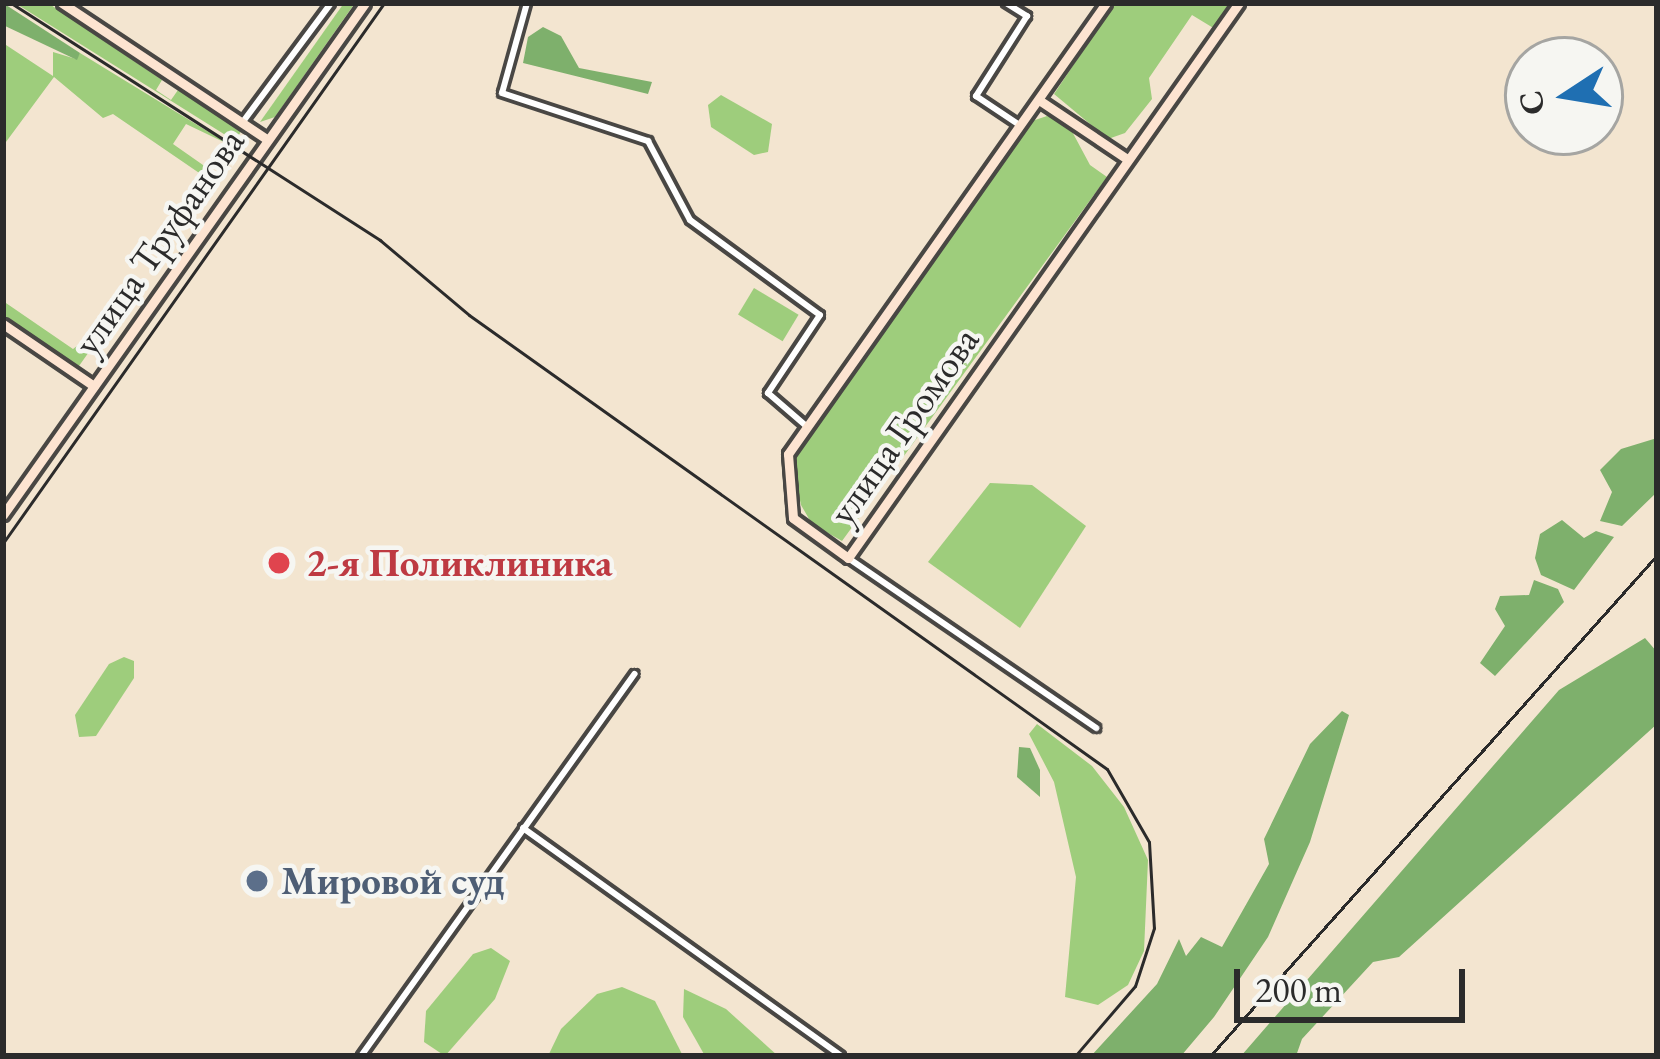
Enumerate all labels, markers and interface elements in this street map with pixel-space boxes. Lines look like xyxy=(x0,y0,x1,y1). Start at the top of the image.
north arrow xyxy=(1504,36,1624,156)
text: С xyxy=(1508,87,1555,119)
street label: улица Труфанова xyxy=(64,120,254,364)
street label: улица Громова xyxy=(819,318,989,534)
place label: 2-я Поликлиника xyxy=(306,540,612,586)
marker: 2-я Поликлиника xyxy=(263,547,295,579)
place label: Мировой суд xyxy=(281,858,505,904)
marker: Мировой суд xyxy=(244,868,270,894)
scale bar xyxy=(1240,945,1471,1019)
text: 200 m xyxy=(1255,966,1342,1013)

